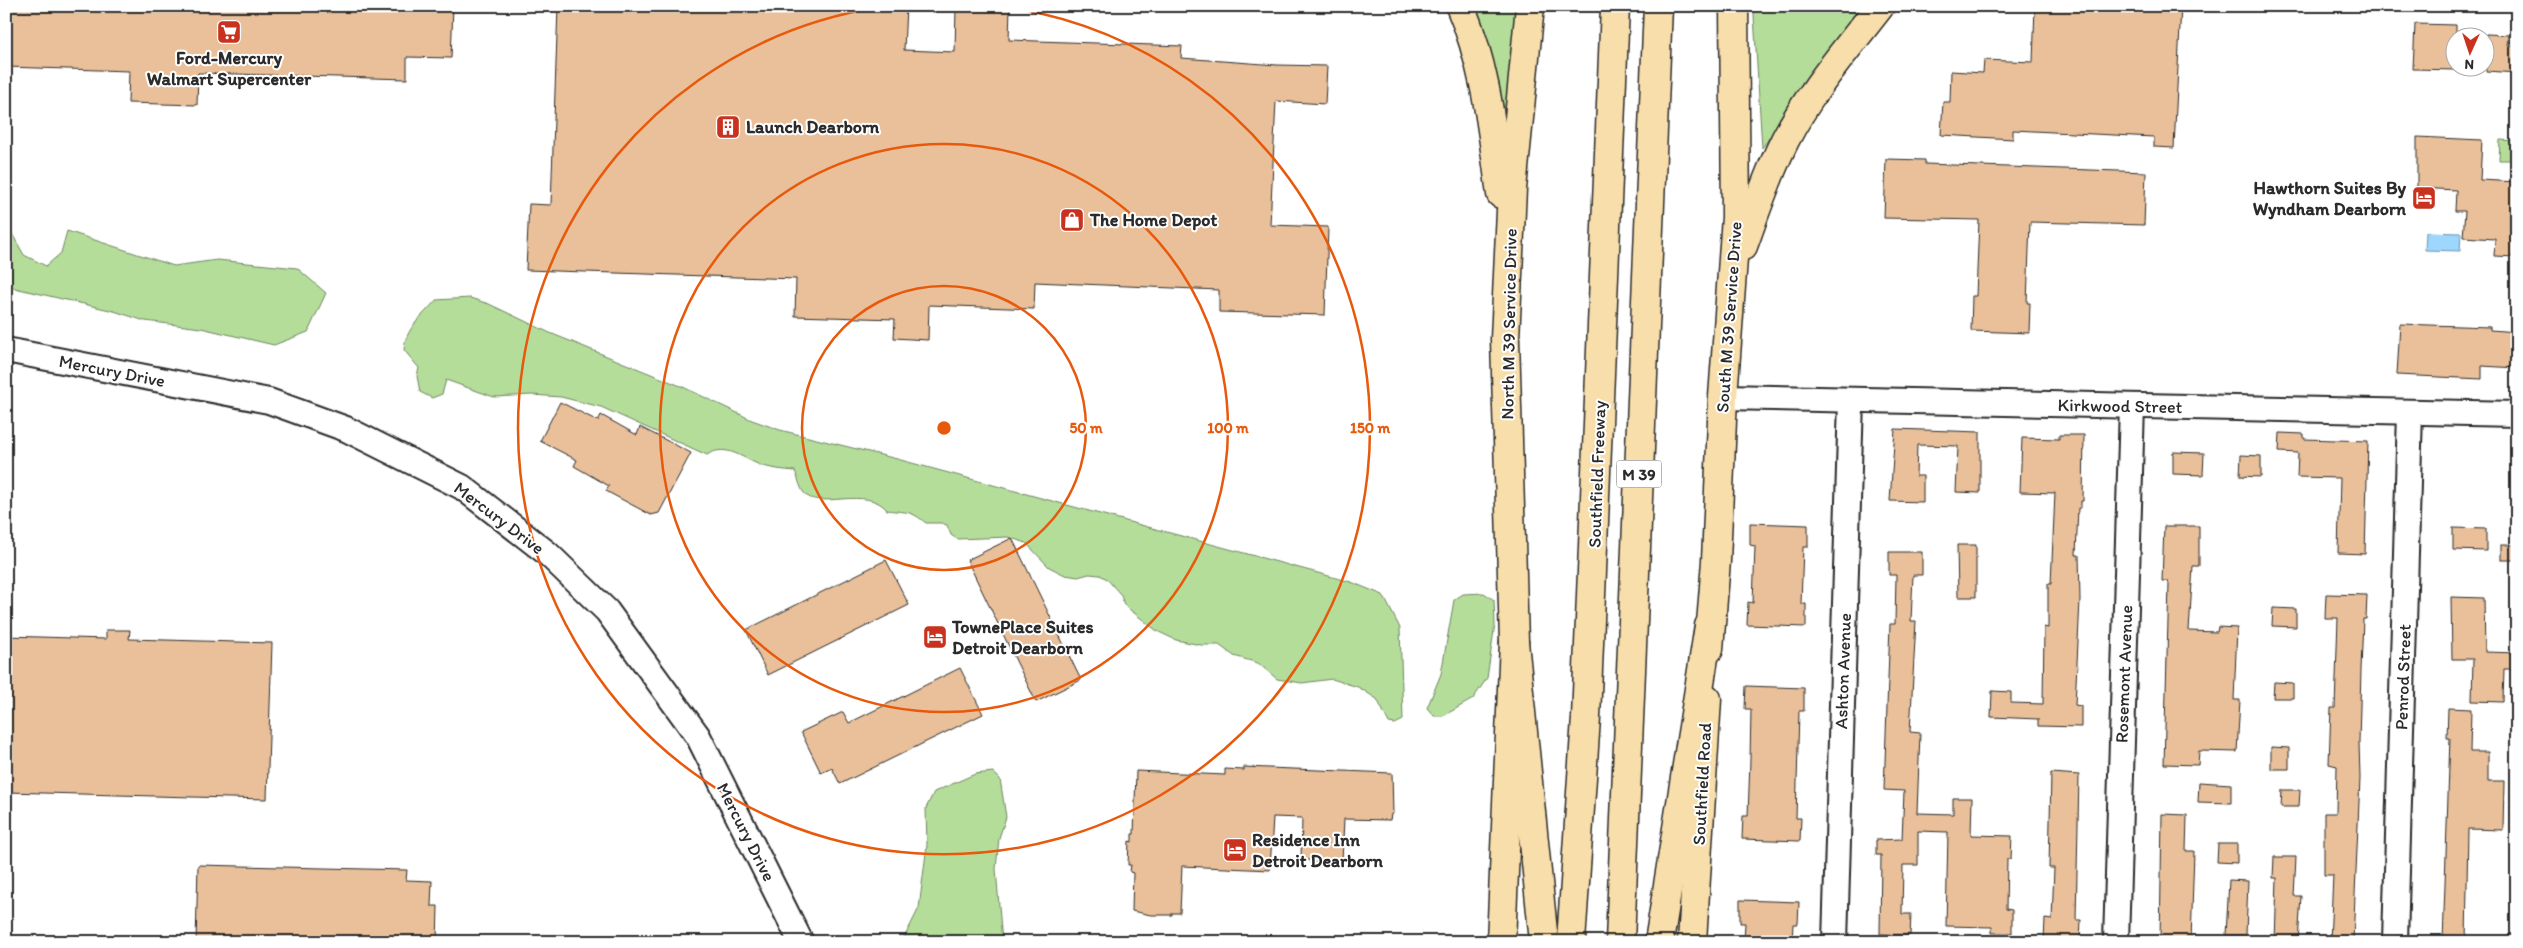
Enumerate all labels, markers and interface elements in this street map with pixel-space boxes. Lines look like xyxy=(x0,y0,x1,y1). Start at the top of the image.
supermarket icon: Ford-Mercury Walmart Supercenter xyxy=(216,19,242,45)
north arrow xyxy=(2446,28,2496,78)
place label: Ford-Mercury Walmart Supercenter xyxy=(147,47,312,90)
text: N xyxy=(2464,56,2475,73)
building icon: Launch Dearborn xyxy=(715,114,741,140)
place label: Launch Dearborn xyxy=(746,116,880,138)
place label: Hawthorn Suites By Wyndham Dearborn xyxy=(2253,177,2407,220)
hotel icon: Hawthorn Suites By Wyndham Dearborn xyxy=(2411,185,2437,211)
shop icon: The Home Depot xyxy=(1059,207,1085,233)
place label: The Home Depot xyxy=(1089,209,1217,231)
street label: South M 39 Service Drive xyxy=(1711,221,1747,413)
street label: North M 39 Service Drive xyxy=(1496,228,1522,420)
street label: Mercury Drive xyxy=(57,350,167,392)
street label: Kirkwood Street xyxy=(2057,394,2183,418)
street label: Southfield Freeway xyxy=(1583,399,1611,548)
centre of rings xyxy=(935,419,953,437)
text: 50 m xyxy=(1069,419,1103,437)
text: 100 m xyxy=(1207,419,1249,437)
text: 150 m xyxy=(1350,419,1390,437)
road number: M 39 xyxy=(1616,460,1662,488)
street label: Mercury Drive xyxy=(449,477,549,559)
street label: Rosemont Avenue xyxy=(2111,604,2137,744)
street label: Ashton Avenue xyxy=(1830,613,1856,729)
place label: TownePlace Suites Detroit Dearborn xyxy=(951,616,1094,659)
street label: Penrod Street xyxy=(2390,623,2416,730)
hotel icon: TownePlace Suites Detroit Dearborn xyxy=(922,624,948,650)
street label: Southfield Road xyxy=(1688,722,1716,846)
street label: Mercury Drive xyxy=(712,779,780,885)
place label: Residence Inn Detroit Dearborn xyxy=(1252,829,1384,872)
hotel icon: Residence Inn Detroit Dearborn xyxy=(1222,837,1248,863)

